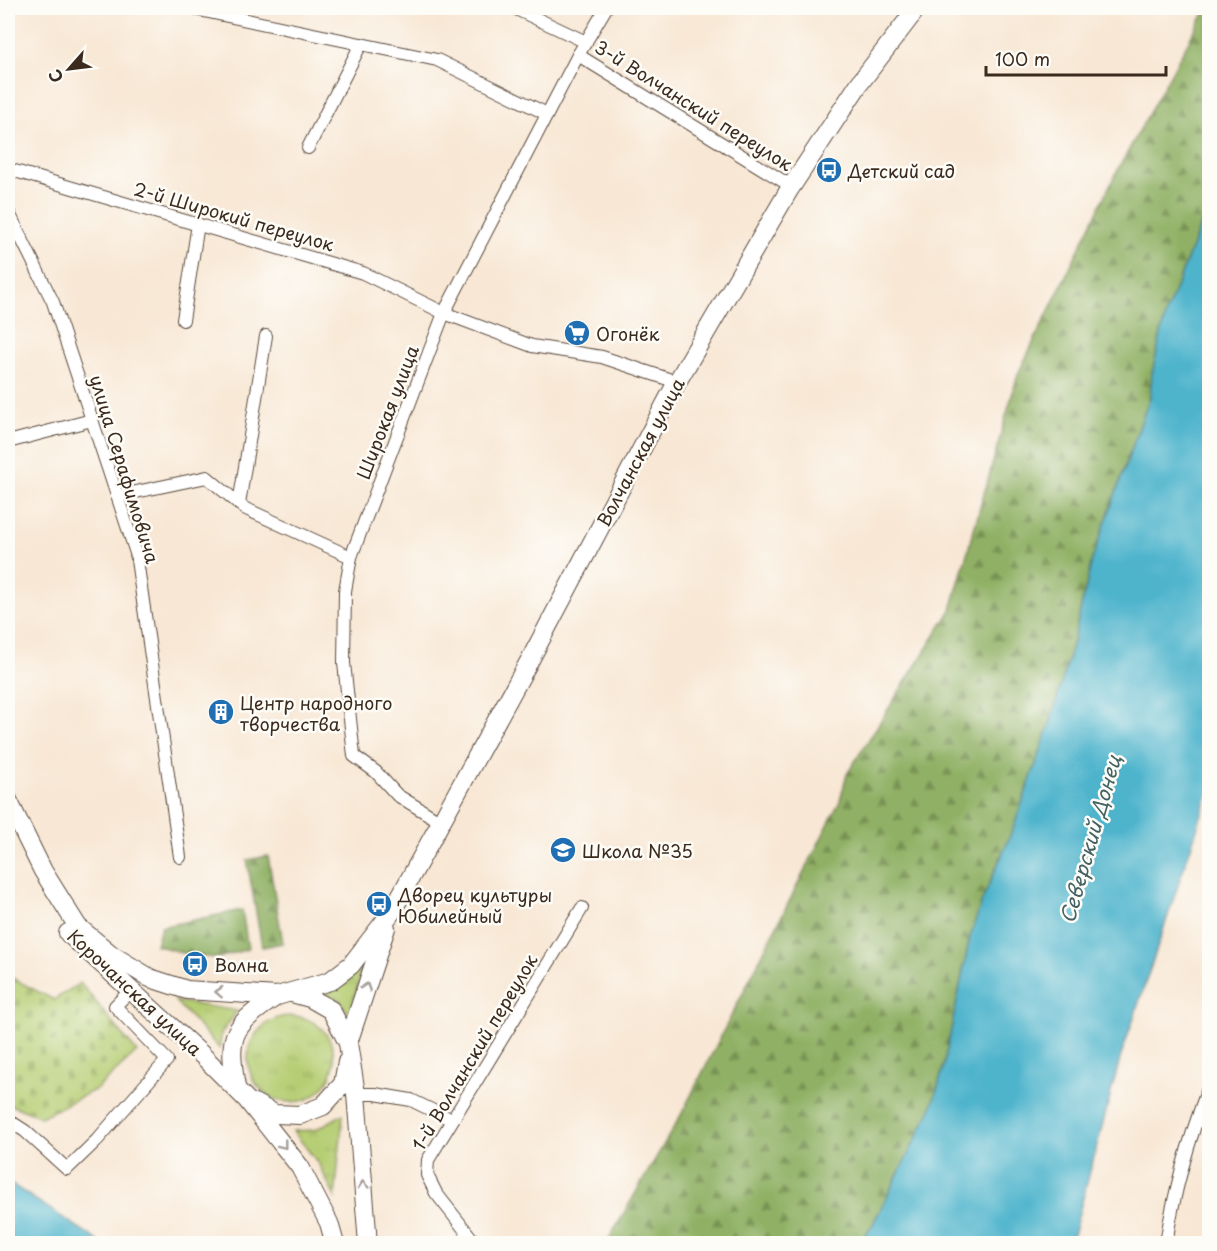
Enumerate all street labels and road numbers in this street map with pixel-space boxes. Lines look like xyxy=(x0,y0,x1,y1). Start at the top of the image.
street label: 3-й Волчанский переулок xyxy=(590,33,798,177)
street label: 2-й Широкий переулок xyxy=(131,174,338,258)
street label: Широкая улица xyxy=(349,340,425,483)
street label: улица Серафимовича xyxy=(83,371,167,567)
street label: Волчанская улица xyxy=(589,372,691,531)
street label: Корочанская улица xyxy=(62,922,209,1062)
street label: 1-й Волчанский переулок xyxy=(404,948,544,1155)

